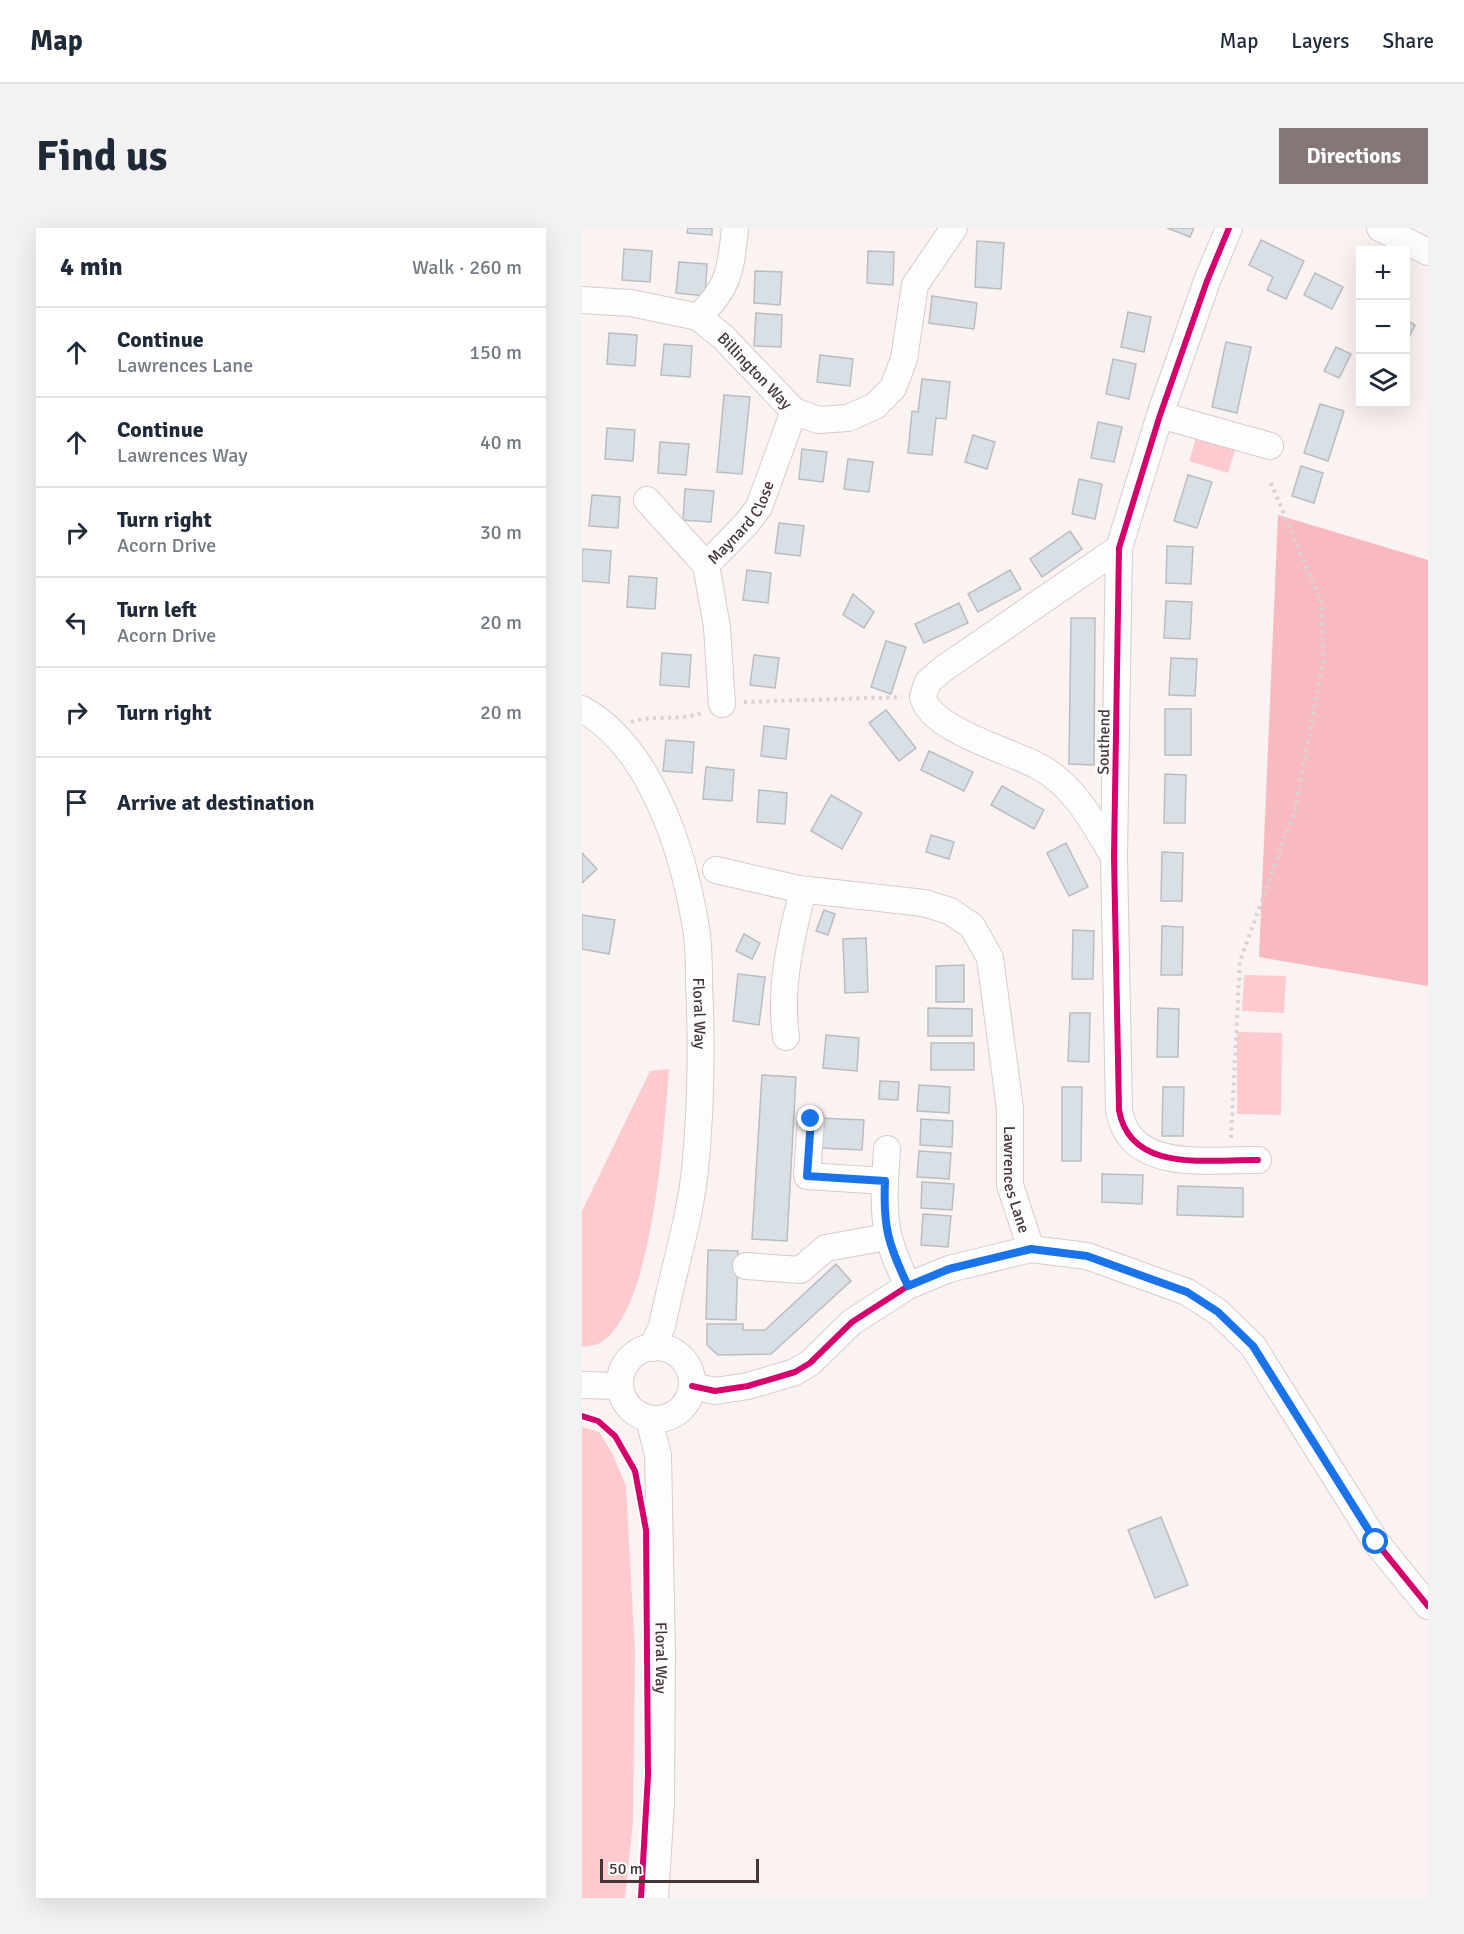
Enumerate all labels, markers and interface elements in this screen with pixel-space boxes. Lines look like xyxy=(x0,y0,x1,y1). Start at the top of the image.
text: Map xyxy=(30,24,83,58)
text: Map xyxy=(1220,28,1258,54)
text: Layers xyxy=(1291,28,1349,54)
text: Share xyxy=(1382,28,1434,54)
button: Directions xyxy=(1279,128,1428,184)
text: Find us xyxy=(36,131,167,182)
map controls xyxy=(1356,246,1410,408)
button: + xyxy=(1356,246,1410,300)
text: 4 min xyxy=(60,251,123,283)
text: Walk · 260 m xyxy=(412,255,522,280)
button: − xyxy=(1356,300,1410,354)
text: Continue xyxy=(117,326,204,353)
street label: Billington Way xyxy=(713,328,796,414)
icon: ahead xyxy=(60,336,93,369)
text: 150 m xyxy=(469,340,522,365)
text: Lawrences Lane xyxy=(117,353,253,378)
button: layers xyxy=(1356,354,1410,408)
text: Continue xyxy=(117,416,204,443)
icon: ahead xyxy=(60,426,93,459)
text: 40 m xyxy=(480,430,522,455)
text: Lawrences Way xyxy=(117,443,247,468)
street label: Maynard Close xyxy=(703,478,779,569)
text: Turn right xyxy=(117,506,212,533)
icon: right xyxy=(60,516,93,549)
text: 30 m xyxy=(480,520,522,545)
text: Acorn Drive xyxy=(117,533,216,558)
text: Turn left xyxy=(117,596,197,623)
icon: left xyxy=(60,606,93,639)
text: 20 m xyxy=(480,610,522,635)
text: Acorn Drive xyxy=(117,623,216,648)
icon: right xyxy=(60,696,93,729)
text: Turn right xyxy=(117,699,212,726)
text: 20 m xyxy=(480,700,522,725)
street label: Southend xyxy=(1093,709,1115,775)
icon: arrive xyxy=(60,786,93,819)
text: Arrive at destination xyxy=(117,789,314,816)
street label: Floral Way xyxy=(688,978,710,1050)
route end xyxy=(797,1105,823,1131)
street label: Lawrences Lane xyxy=(999,1126,1034,1236)
route start xyxy=(1362,1528,1388,1554)
street label: Floral Way xyxy=(650,1622,671,1694)
scale bar xyxy=(600,1856,759,1884)
text: 50 m xyxy=(609,1859,643,1879)

